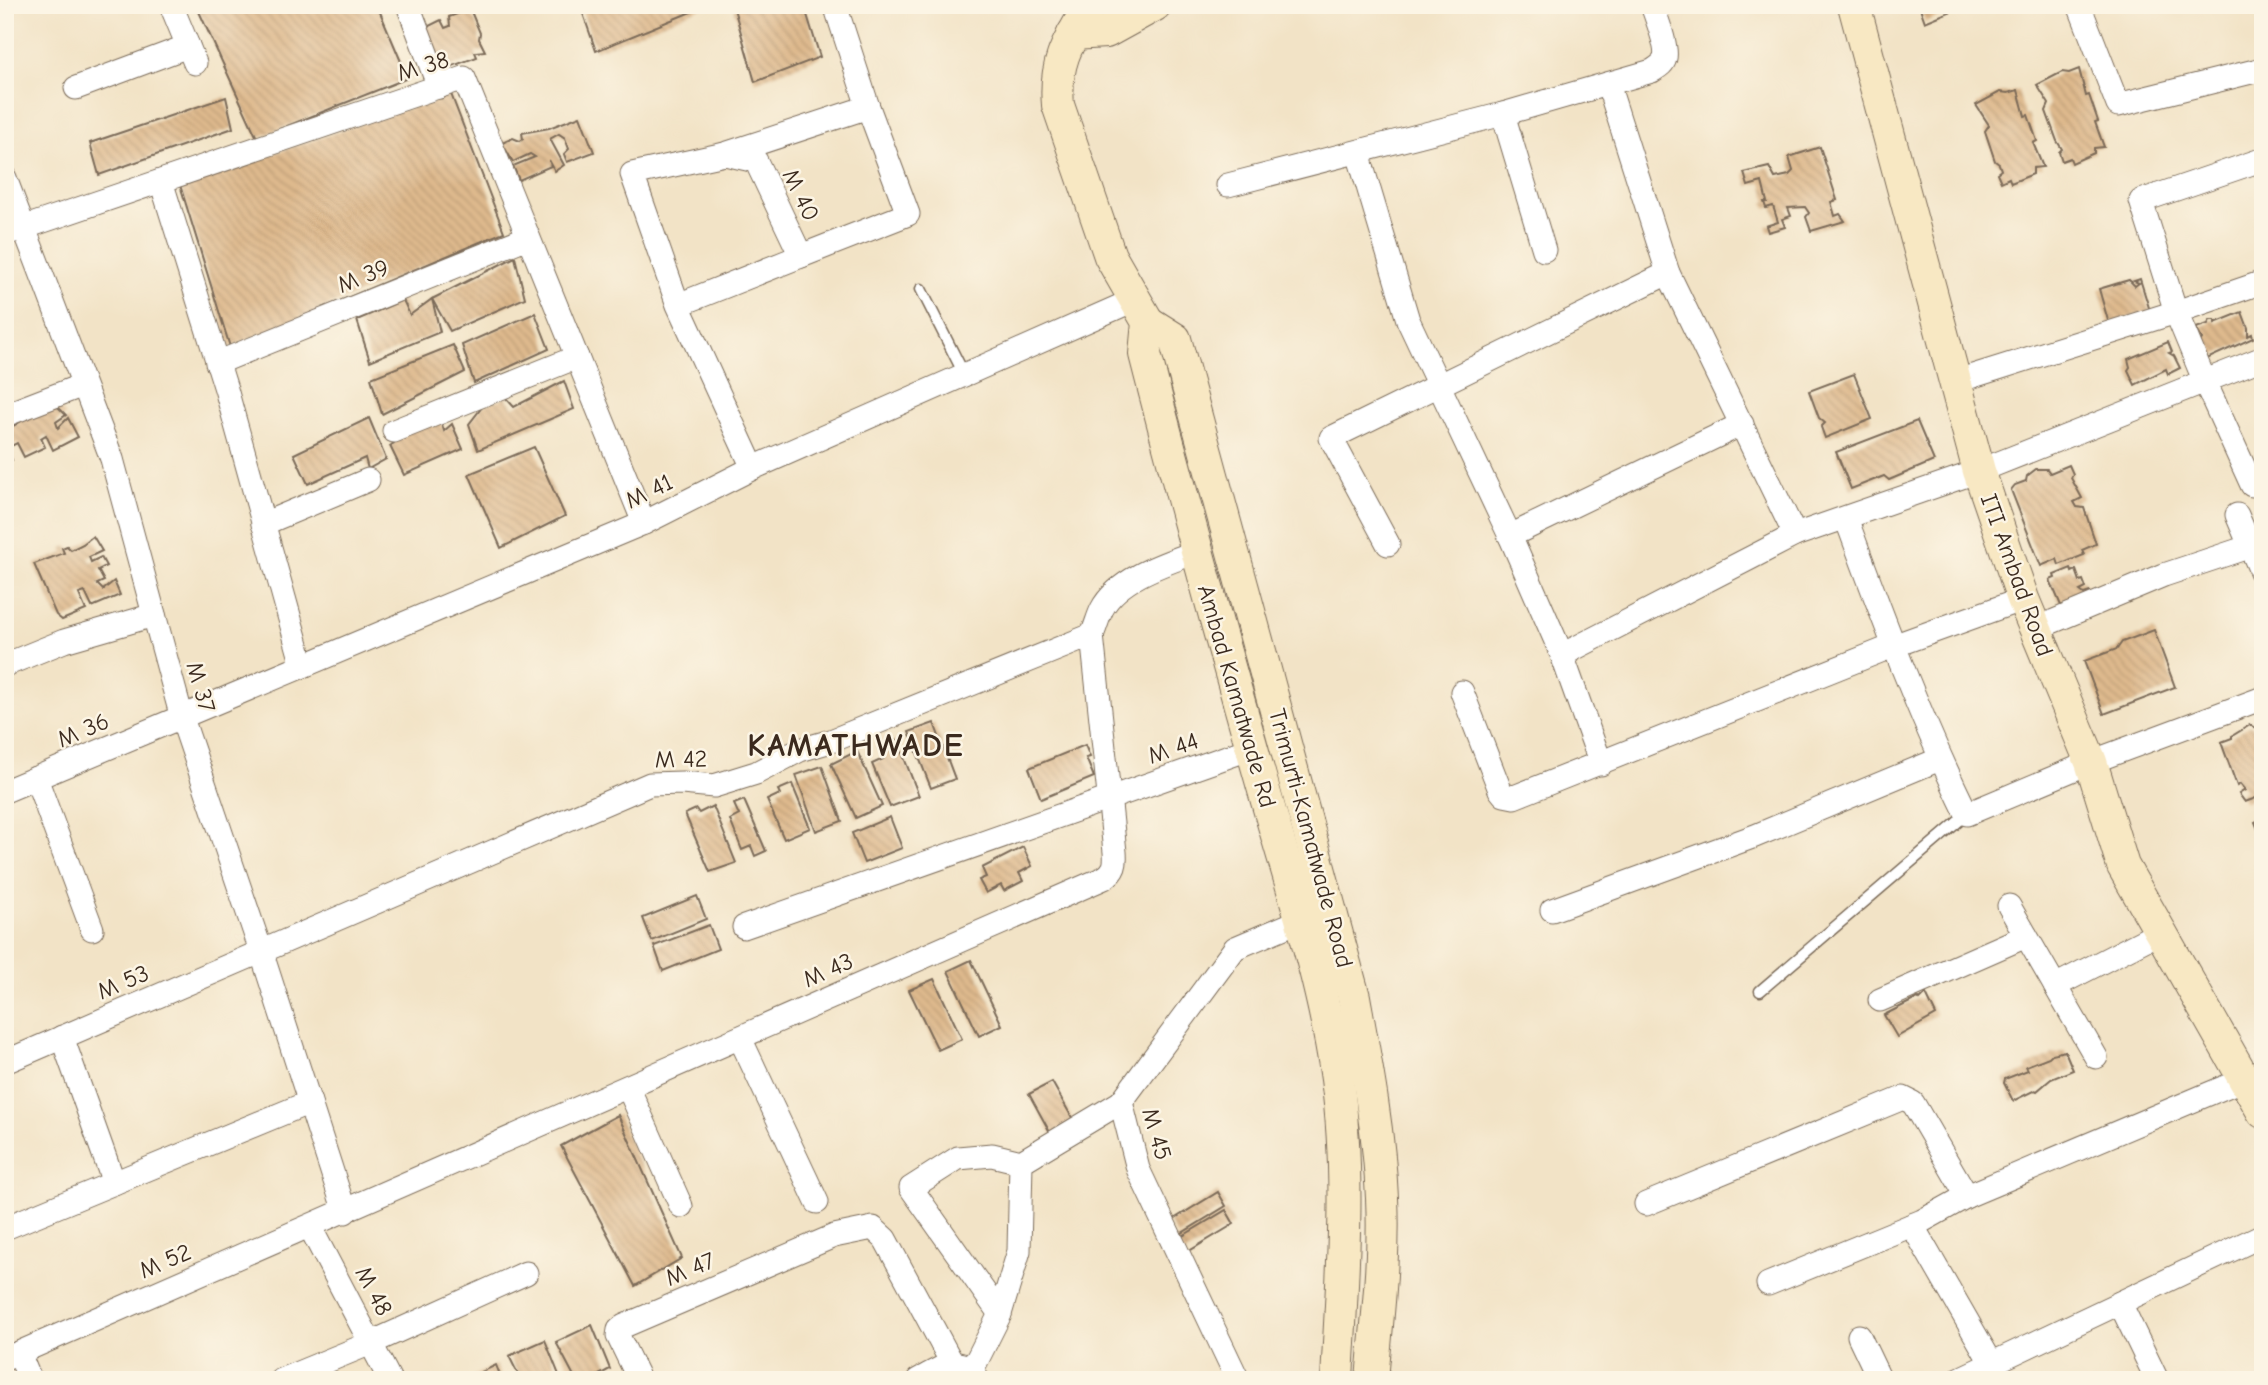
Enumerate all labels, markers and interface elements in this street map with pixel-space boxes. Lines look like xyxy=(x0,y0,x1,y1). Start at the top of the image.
street label: M 38 xyxy=(394,45,452,87)
street label: M 40 xyxy=(776,164,826,226)
street label: M 39 xyxy=(333,253,393,299)
street label: M 41 xyxy=(621,468,677,514)
street label: ITI Ambad Road xyxy=(1975,490,2059,660)
street label: Ambad Kamatwade Rd xyxy=(1192,581,1282,811)
street label: M 37 xyxy=(180,658,222,716)
street label: Trimurti-Kamatwade Road xyxy=(1263,705,1359,971)
street label: M 36 xyxy=(53,707,113,753)
street label: M 44 xyxy=(1144,726,1202,770)
district label: KAMATHWADE xyxy=(747,727,965,764)
street label: M 42 xyxy=(655,745,707,773)
street label: M 43 xyxy=(799,947,857,993)
street label: M 53 xyxy=(93,959,153,1005)
street label: M 45 xyxy=(1136,1105,1178,1163)
street label: M 52 xyxy=(135,1238,195,1284)
street label: M 47 xyxy=(661,1246,719,1292)
street label: M 48 xyxy=(349,1261,399,1321)

